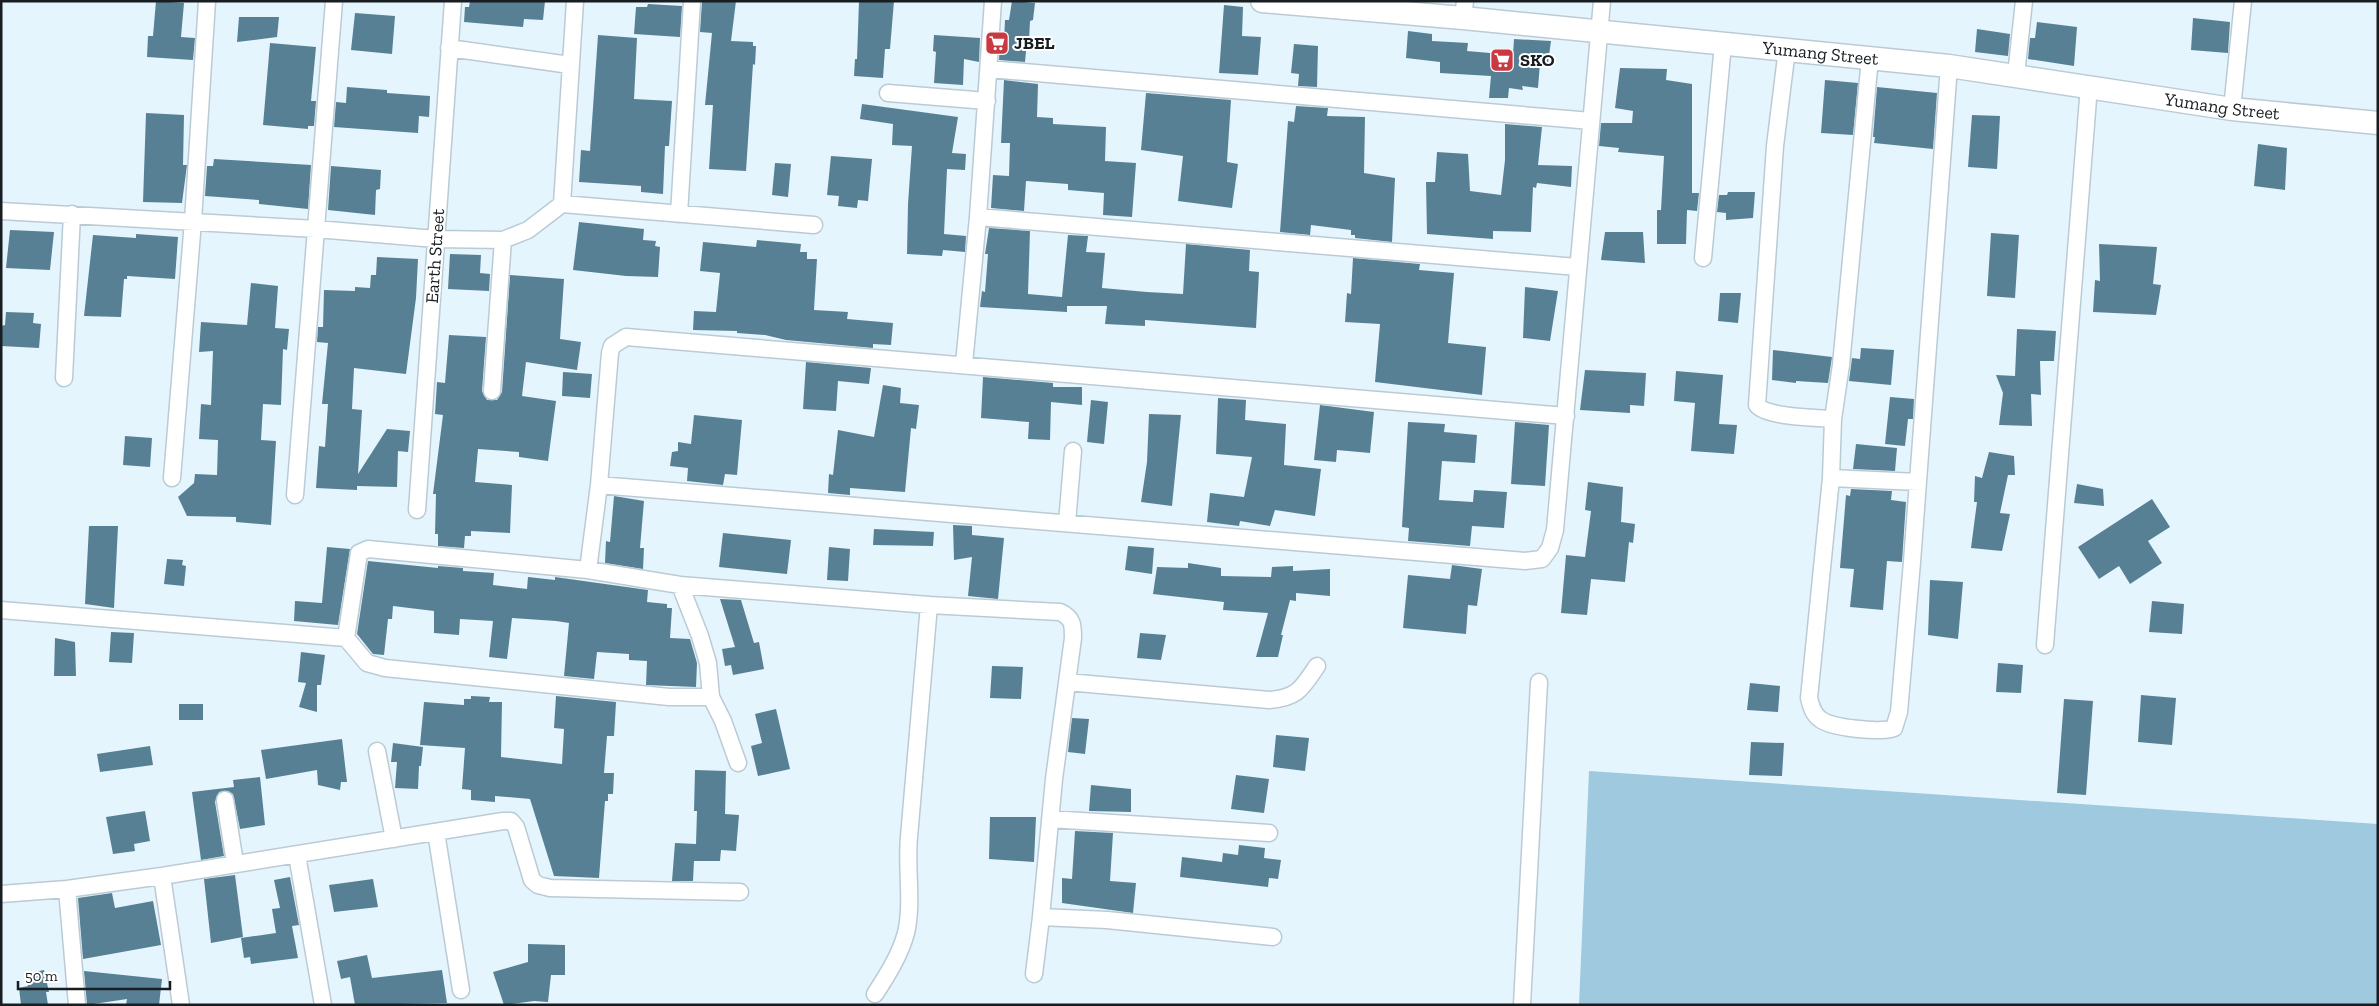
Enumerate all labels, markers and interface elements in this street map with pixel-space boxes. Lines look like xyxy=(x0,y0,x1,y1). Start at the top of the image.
supermarket icon: JBEL xyxy=(984,30,1010,56)
place label: JBEL xyxy=(1014,32,1055,54)
street label: Yumang Street xyxy=(1761,37,1880,70)
supermarket icon: SKO xyxy=(1489,47,1515,73)
place label: SKO xyxy=(1520,49,1555,71)
street label: Yumang Street xyxy=(2162,88,2281,125)
street label: Earth Street xyxy=(421,208,449,304)
scale bar xyxy=(18,958,170,990)
text: 50 m xyxy=(25,967,58,985)

